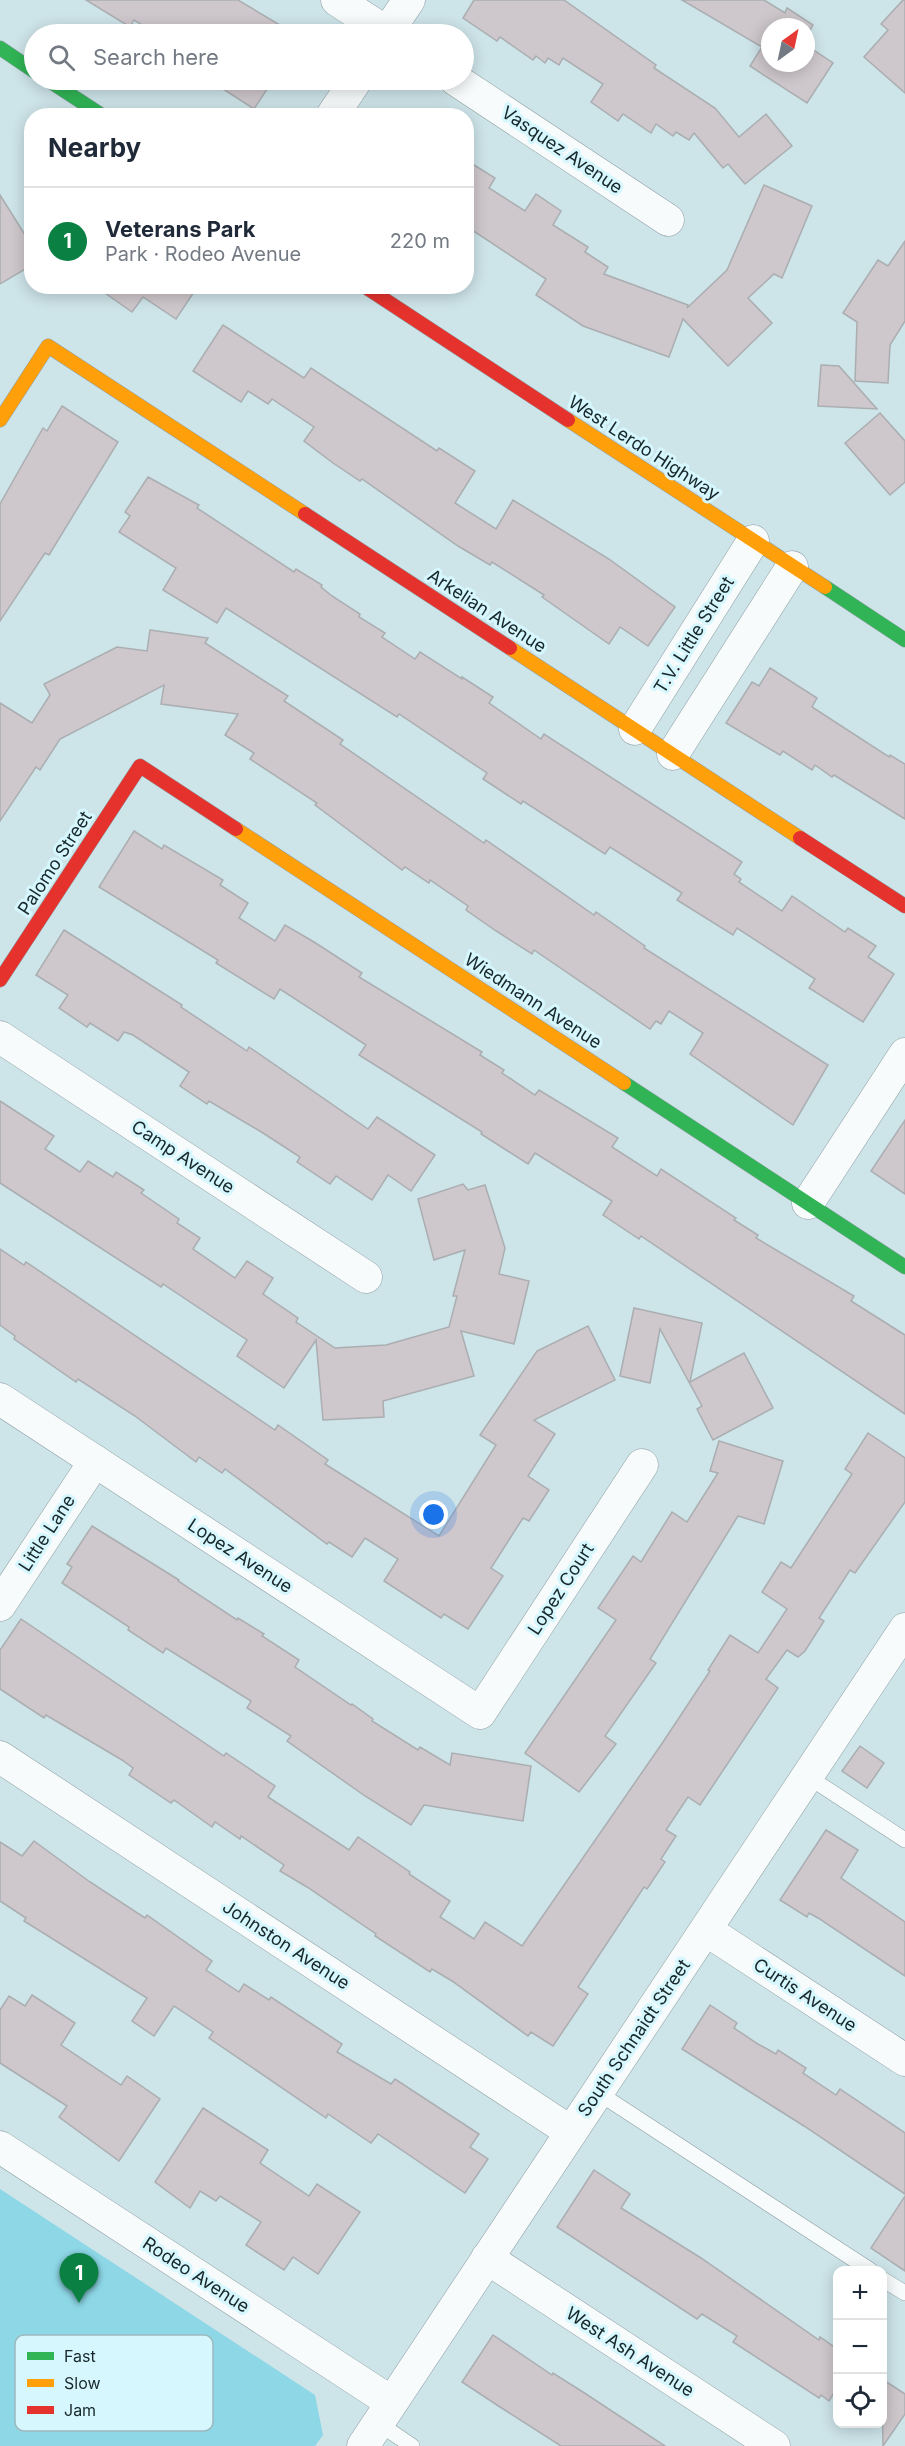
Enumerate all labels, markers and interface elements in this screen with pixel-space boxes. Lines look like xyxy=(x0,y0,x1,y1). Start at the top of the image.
north arrow xyxy=(761,18,815,72)
search box xyxy=(24,24,474,90)
icon: search xyxy=(45,41,78,74)
text: Search here xyxy=(93,44,219,70)
street label: Vasquez Avenue xyxy=(498,101,627,198)
text: Nearby xyxy=(48,132,141,163)
text: Veterans Park xyxy=(105,216,256,242)
text: 1 xyxy=(63,229,72,253)
text: 220 m xyxy=(390,229,450,253)
text: Park · Rodeo Avenue xyxy=(105,242,301,266)
street label: West Lerdo Highway xyxy=(565,391,724,504)
street label: Arkelian Avenue xyxy=(424,564,551,657)
street label: T.V. Little Street xyxy=(649,572,738,697)
street label: Palomo Street xyxy=(13,807,96,918)
street label: Wiedmann Avenue xyxy=(461,948,606,1053)
street label: Camp Avenue xyxy=(128,1116,239,1198)
street label: Little Lane xyxy=(14,1490,79,1575)
your location xyxy=(419,1500,448,1529)
street label: Lopez Avenue xyxy=(184,1514,297,1597)
street label: Lopez Court xyxy=(523,1539,598,1638)
street label: Johnston Avenue xyxy=(219,1896,354,1993)
street label: Curtis Avenue xyxy=(750,1953,861,2036)
street label: South Schnaidt Street xyxy=(573,1955,694,2120)
street label: Rodeo Avenue xyxy=(139,2232,253,2317)
pin: 1 xyxy=(60,2254,98,2303)
map controls xyxy=(833,2266,887,2428)
button: + xyxy=(833,2266,887,2320)
street label: West Ash Avenue xyxy=(562,2302,698,2401)
button: − xyxy=(833,2320,887,2374)
legend xyxy=(15,2335,213,2431)
text: Fast xyxy=(64,2346,96,2366)
text: Slow xyxy=(64,2373,101,2393)
button: locate xyxy=(833,2374,887,2428)
text: Jam xyxy=(64,2400,96,2420)

